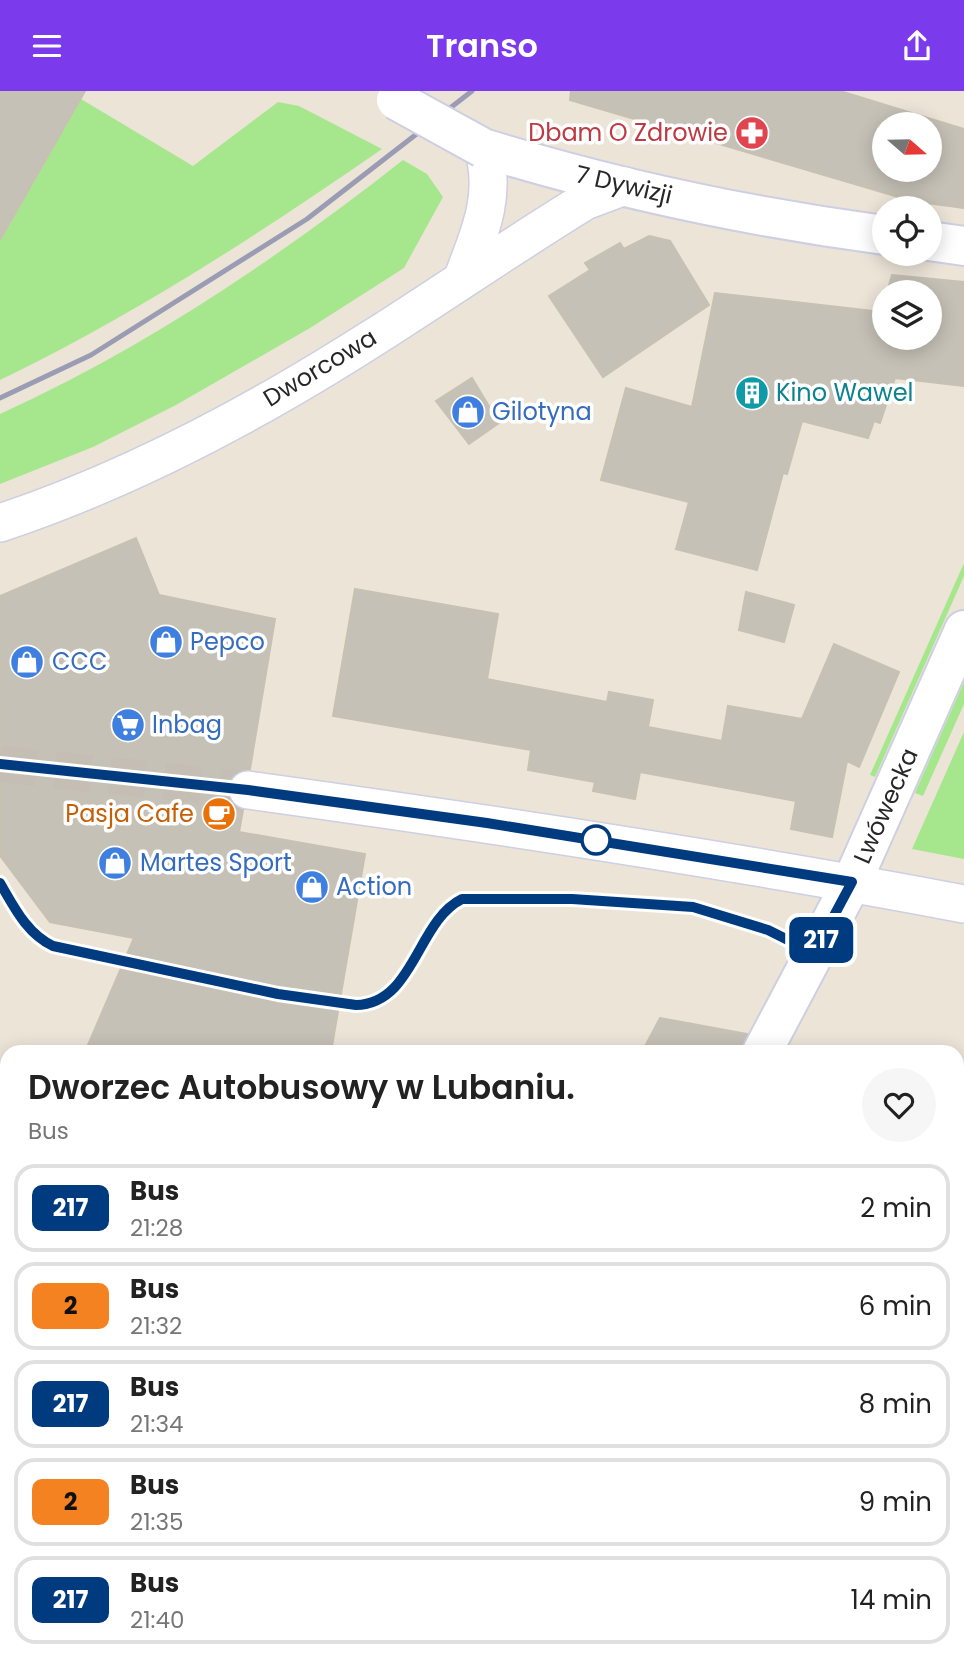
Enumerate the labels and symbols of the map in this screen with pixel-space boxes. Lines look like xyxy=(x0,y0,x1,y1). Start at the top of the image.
north arrow xyxy=(872,112,942,182)
pharmacy icon: Dbam O Zdrowie xyxy=(733,114,771,152)
place label: Dbam O Zdrowie xyxy=(528,116,728,149)
street label: 7 Dywizji xyxy=(572,157,676,212)
street label: Dworcowa xyxy=(257,321,383,414)
building icon: Kino Wawel xyxy=(733,374,771,412)
place label: Kino Wawel xyxy=(776,376,914,409)
shop icon: Gilotyna xyxy=(449,393,487,431)
place label: Gilotyna xyxy=(492,395,592,428)
shop icon: Pepco xyxy=(147,623,185,661)
place label: Pepco xyxy=(190,625,265,658)
shop icon: CCC xyxy=(8,643,46,681)
place label: CCC xyxy=(52,645,108,678)
supermarket icon: Inbag xyxy=(109,706,147,744)
place label: Inbag xyxy=(152,708,222,741)
street label: Lwówecka xyxy=(845,743,926,869)
cafe icon: Pasja Cafe xyxy=(200,795,238,833)
place label: Pasja Cafe xyxy=(65,797,194,830)
unlabelled marker xyxy=(581,825,611,855)
shop icon: Martes Sport xyxy=(96,844,134,882)
place label: Martes Sport xyxy=(140,846,292,879)
shop icon: Action xyxy=(293,868,331,906)
place label: Action xyxy=(336,870,412,903)
line badge: 217 xyxy=(781,917,861,963)

